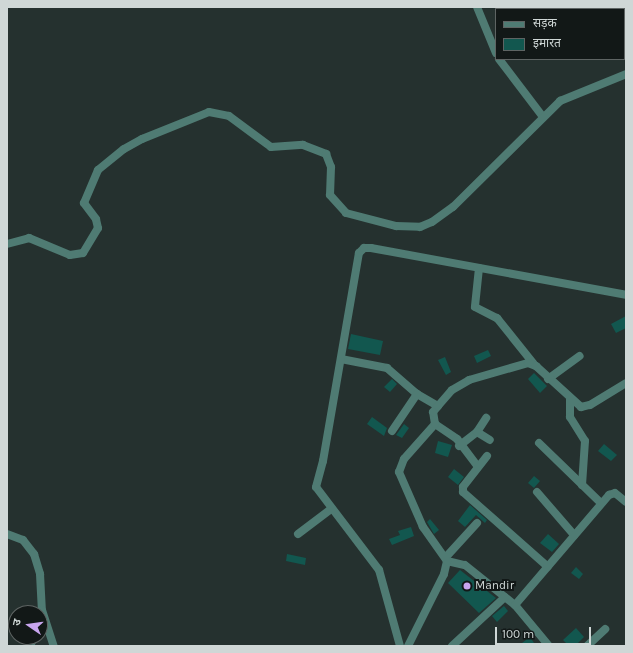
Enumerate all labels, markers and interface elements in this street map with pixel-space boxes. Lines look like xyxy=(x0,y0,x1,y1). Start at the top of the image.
legend xyxy=(495,8,625,60)
text: सड़क xyxy=(533,16,557,30)
text: इमारत xyxy=(533,36,561,50)
place label: Mandir xyxy=(475,579,514,593)
marker: Mandir xyxy=(462,581,472,591)
north arrow xyxy=(8,605,48,645)
text: उ xyxy=(10,618,24,627)
scale bar xyxy=(497,619,593,645)
text: 100 m xyxy=(502,627,534,641)

